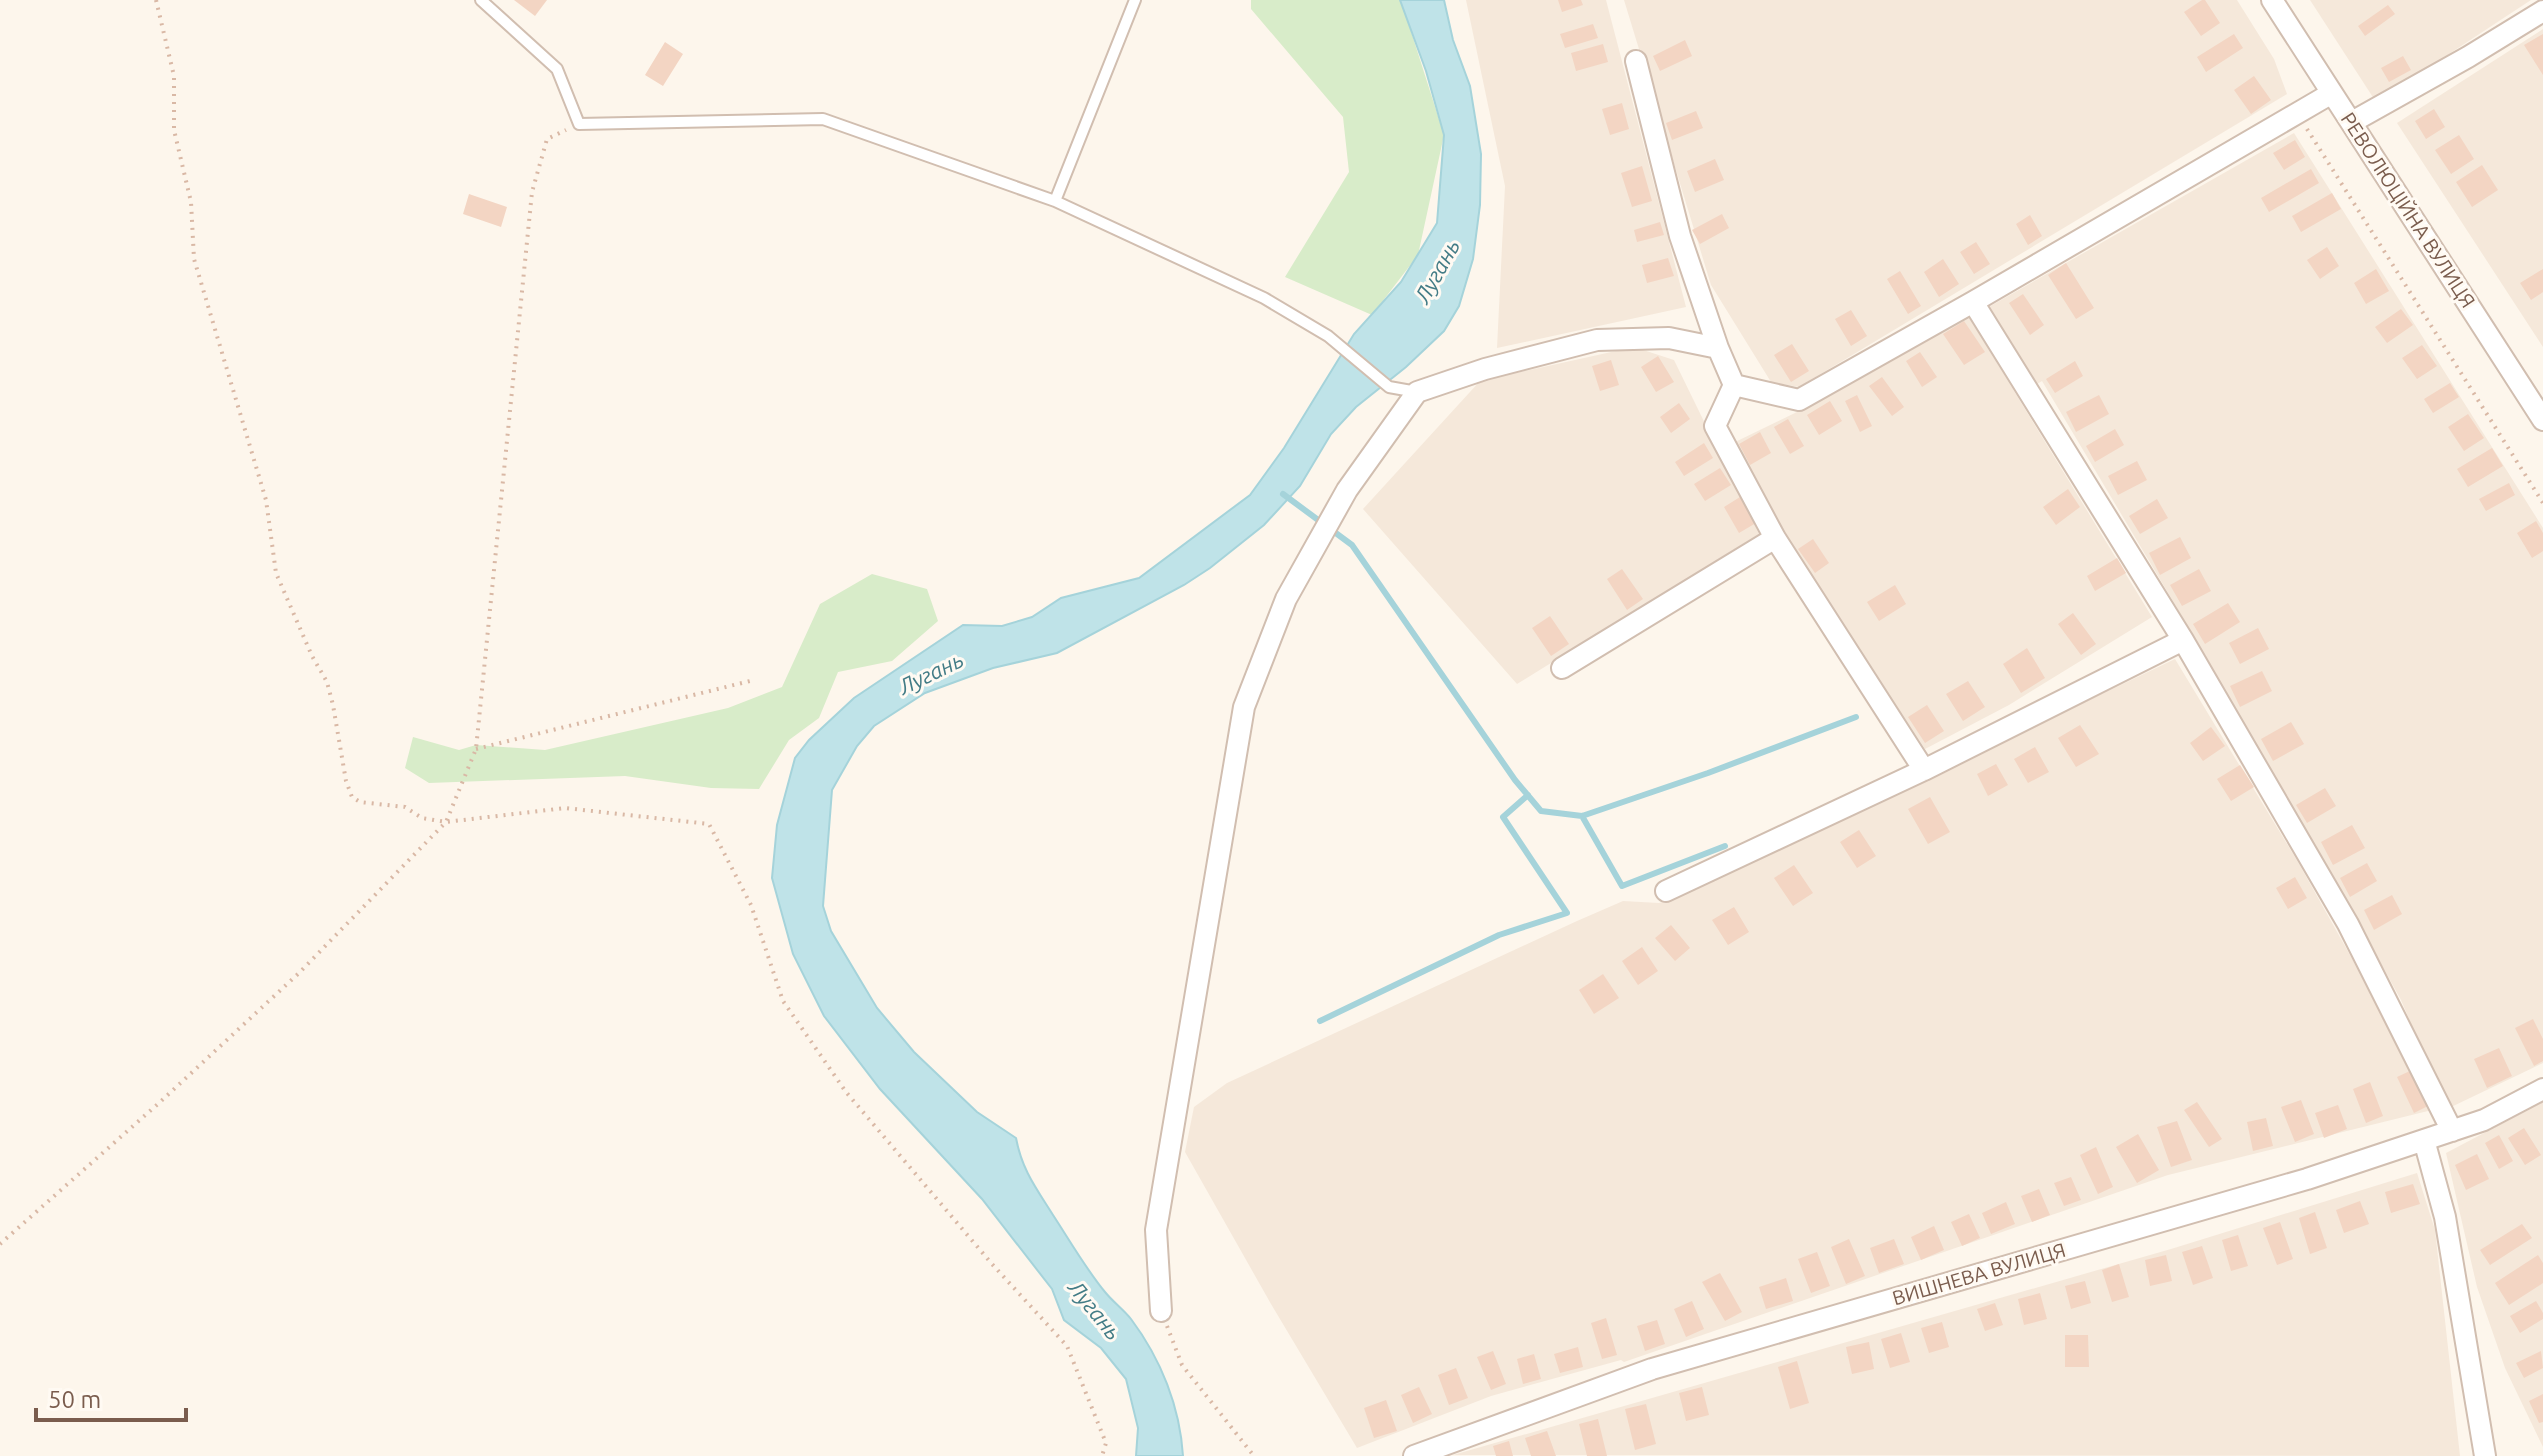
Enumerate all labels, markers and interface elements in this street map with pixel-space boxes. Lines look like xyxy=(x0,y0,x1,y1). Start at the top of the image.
street label: РЕВОЛЮЦІЙНА ВУЛИЦЯ xyxy=(2337,108,2480,312)
water label: Лугань xyxy=(1408,235,1464,308)
water label: Лугань xyxy=(893,646,967,699)
street label: ВИШНЕВА ВУЛИЦЯ xyxy=(1890,1238,2068,1309)
water label: Лугань xyxy=(1063,1274,1127,1344)
scale bar xyxy=(36,1372,186,1422)
text: 50 m xyxy=(48,1386,101,1413)

